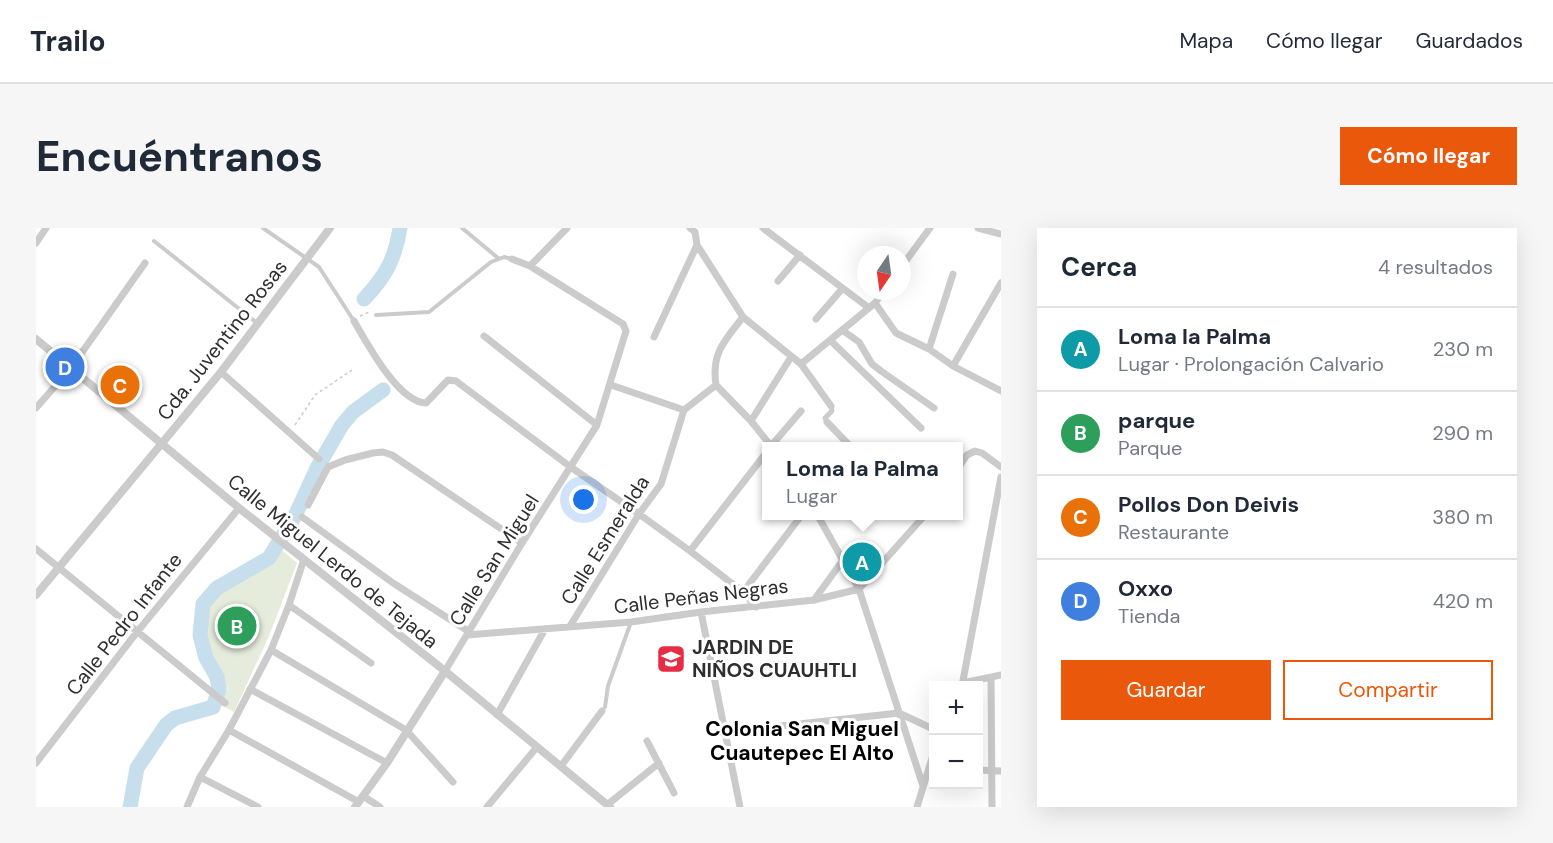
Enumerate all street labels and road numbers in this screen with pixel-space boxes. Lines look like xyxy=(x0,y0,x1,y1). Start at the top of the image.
street label: Cda. Juventino Rosas xyxy=(151,254,293,426)
street label: Calle Miguel Lerdo de Tejada xyxy=(222,468,444,654)
street label: Calle Esmeralda xyxy=(555,471,655,609)
street label: Calle San Miguel xyxy=(443,489,545,631)
street label: Calle Pedro Infante xyxy=(60,548,188,700)
street label: Calle Peñas Negras xyxy=(612,572,790,620)

